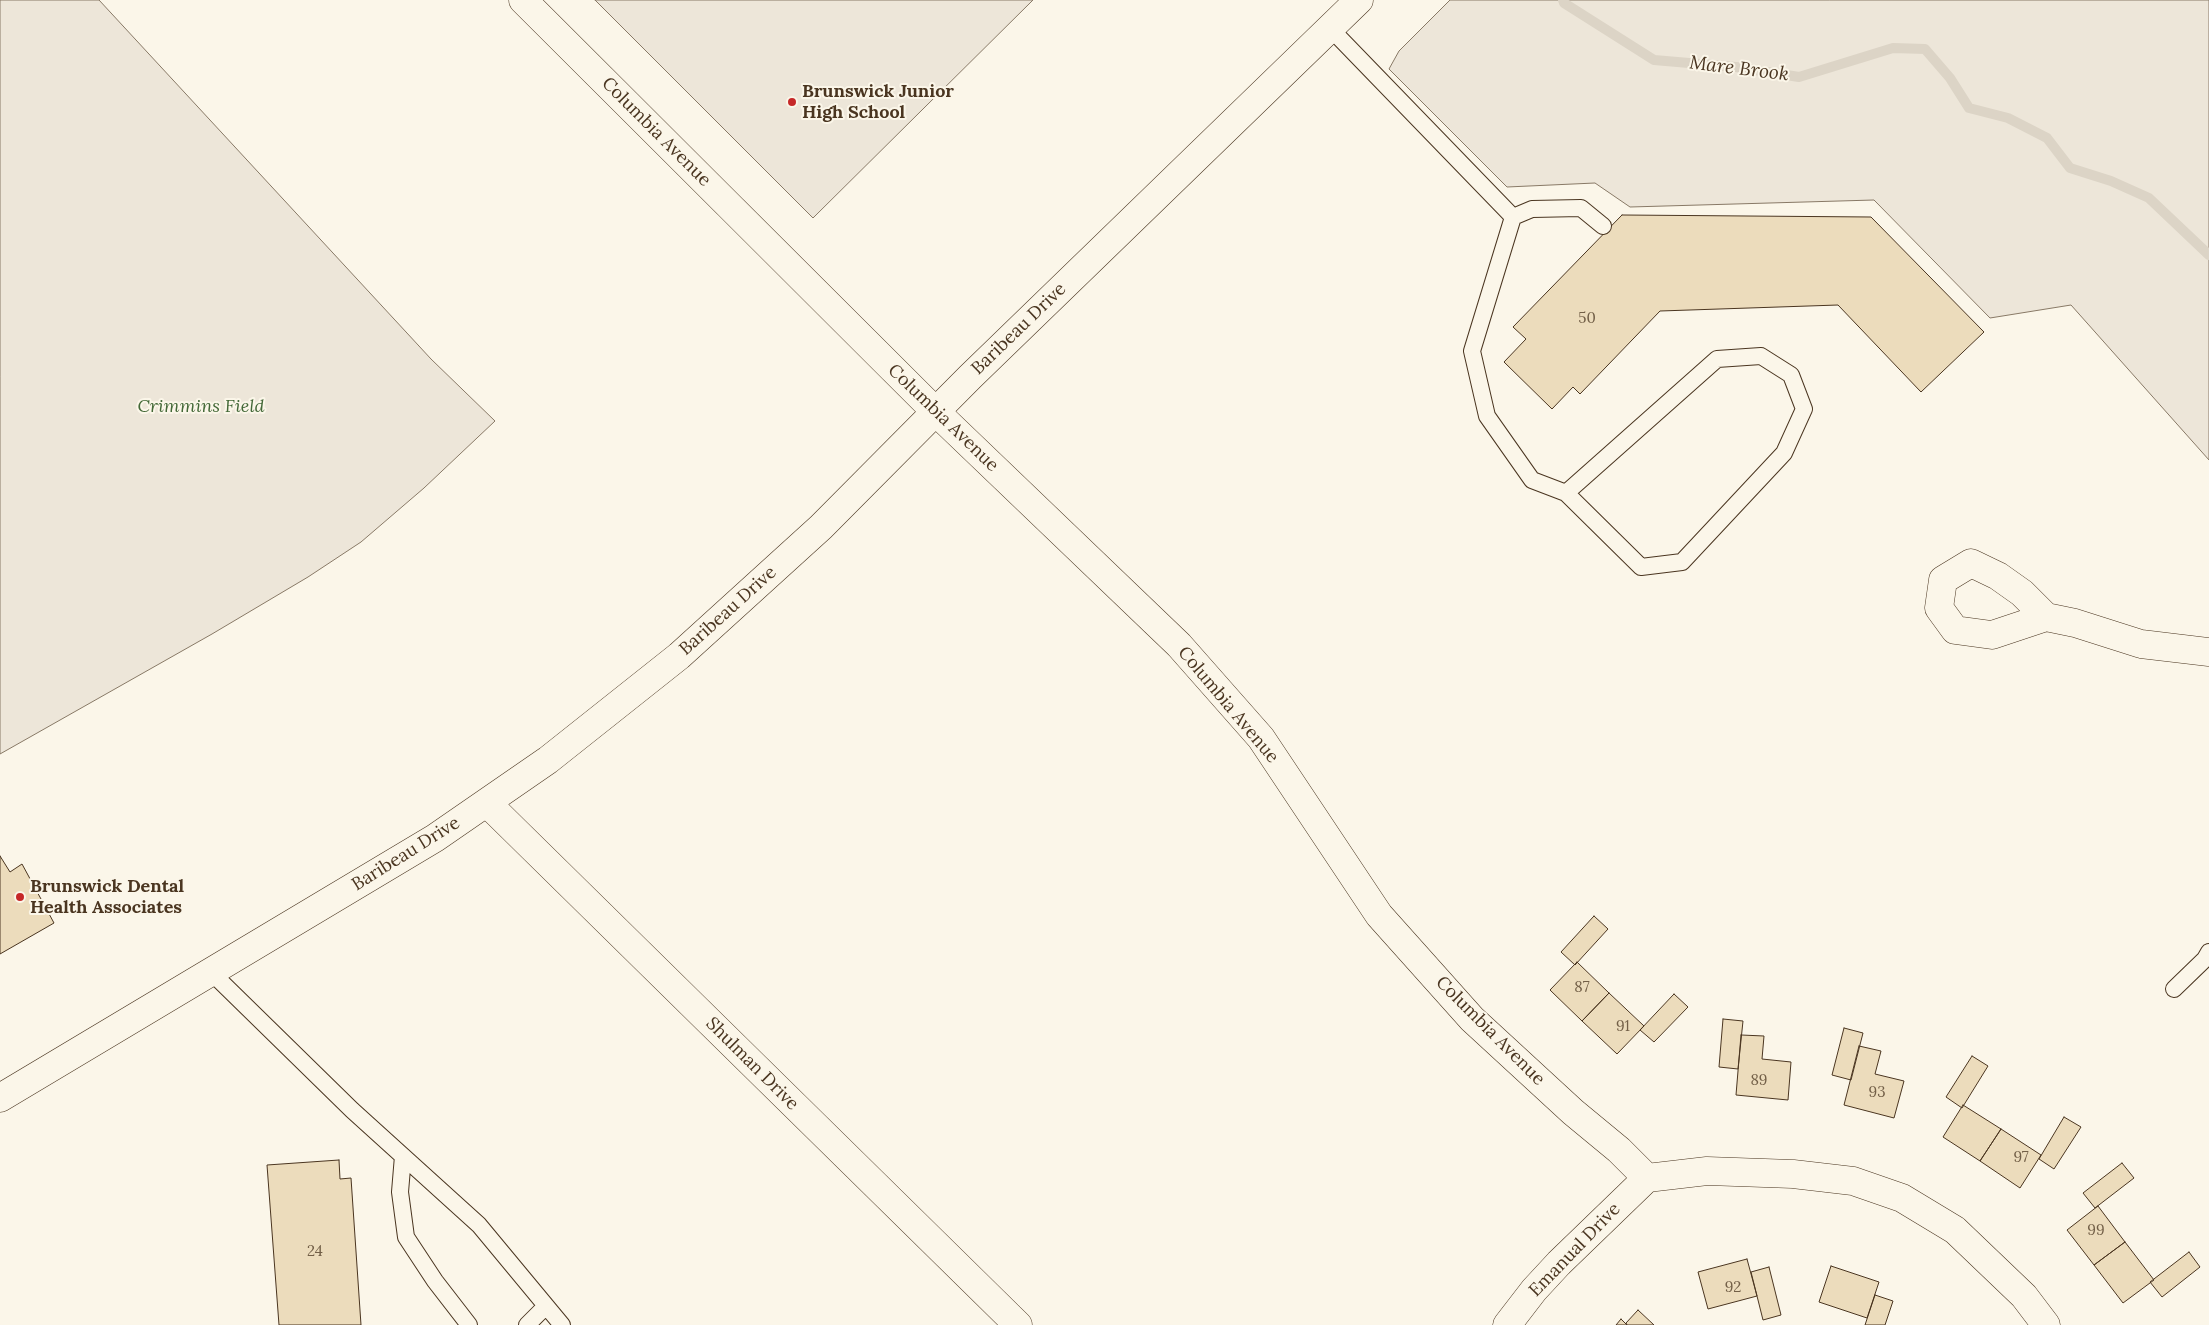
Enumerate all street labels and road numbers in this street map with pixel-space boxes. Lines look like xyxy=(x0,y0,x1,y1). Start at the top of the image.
street label: Columbia Avenue xyxy=(597,73,715,191)
street label: Baribeau Drive xyxy=(967,278,1071,380)
street label: Columbia Avenue xyxy=(883,360,1003,476)
street label: Baribeau Drive xyxy=(675,562,781,660)
street label: Columbia Avenue xyxy=(1173,642,1283,768)
street label: Baribeau Drive xyxy=(348,812,464,896)
street label: Columbia Avenue xyxy=(1431,972,1549,1090)
street label: Shulman Drive xyxy=(701,1013,803,1115)
street label: Emanual Drive xyxy=(1525,1199,1625,1301)

